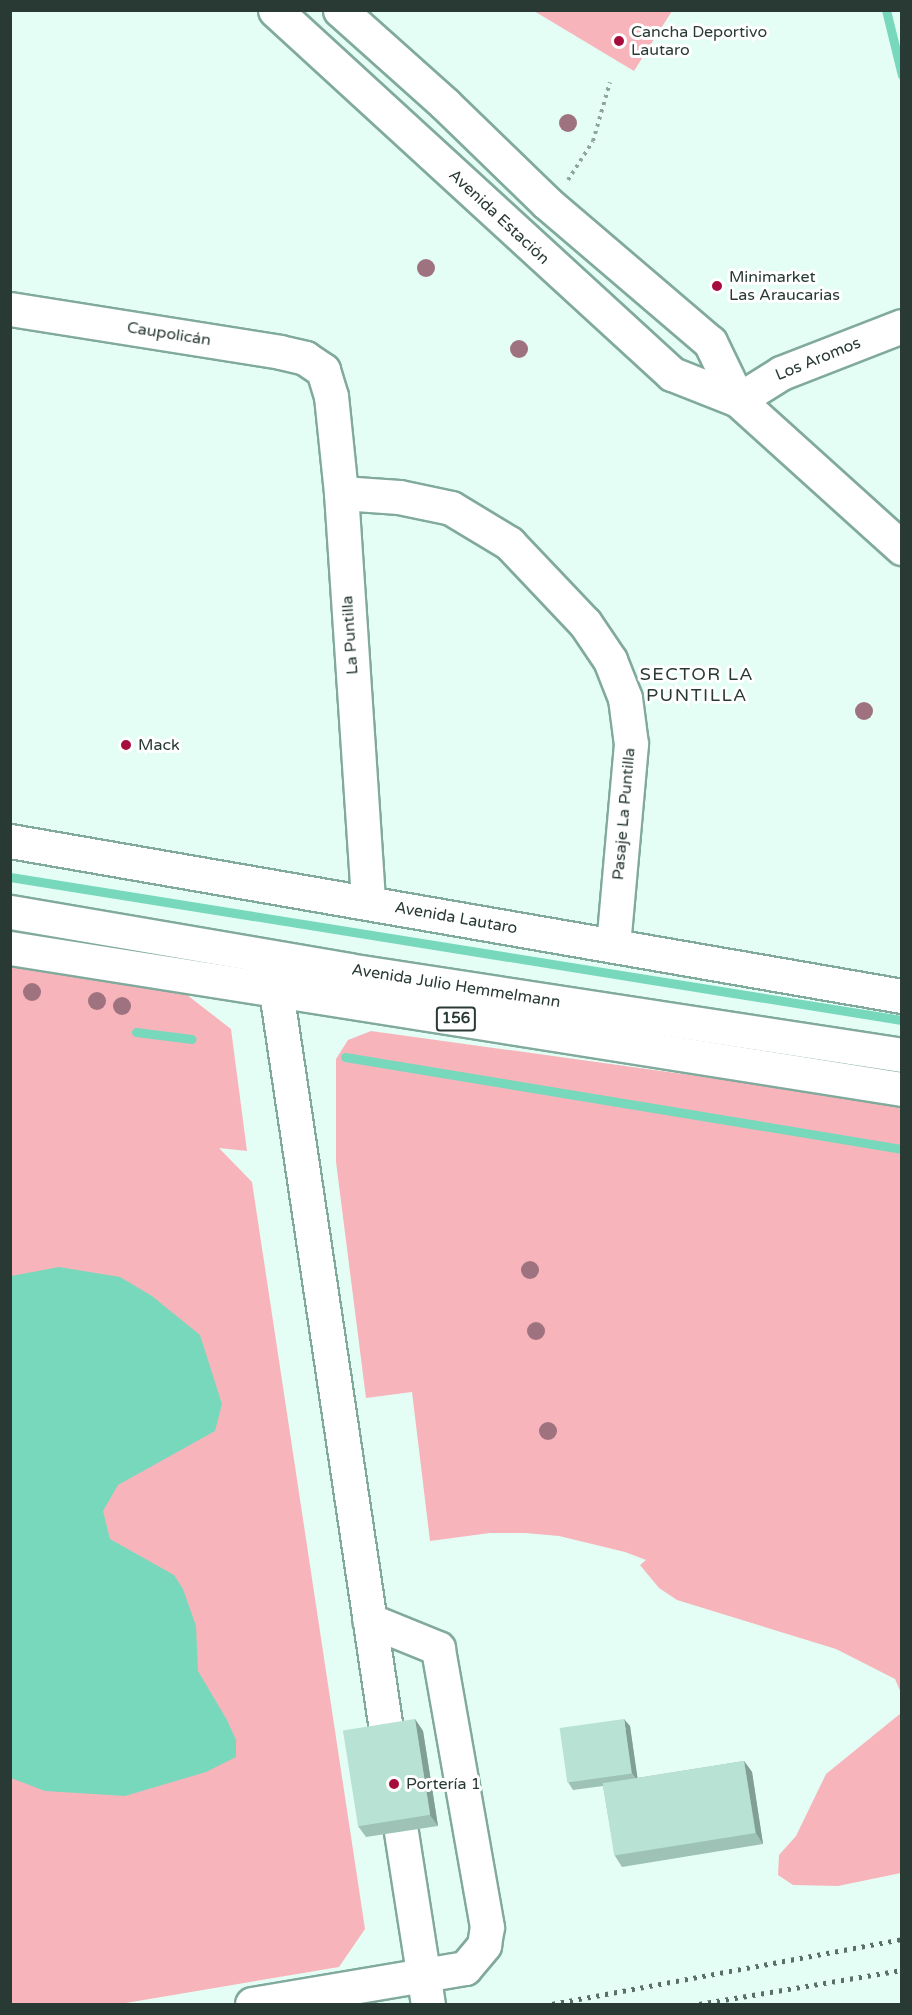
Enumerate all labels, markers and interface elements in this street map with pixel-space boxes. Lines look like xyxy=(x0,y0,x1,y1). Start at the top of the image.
place label: Cancha Deportivo Lautaro xyxy=(631,22,767,60)
marker: Cancha Deportivo Lautaro xyxy=(612,34,626,48)
street label: Avenida Estación xyxy=(445,165,553,269)
place label: Minimarket Las Araucarias xyxy=(729,267,840,305)
marker: Minimarket Las Araucarias xyxy=(710,279,724,293)
street label: Caupolicán xyxy=(126,318,212,350)
street label: Los Aromos xyxy=(773,333,863,385)
street label: La Puntilla xyxy=(338,595,362,675)
district label: SECTOR LA PUNTILLA xyxy=(640,664,754,706)
place label: Mack xyxy=(138,735,180,755)
marker: Mack xyxy=(119,738,133,752)
street label: Pasaje La Puntilla xyxy=(609,747,639,881)
street label: Avenida Lautaro xyxy=(393,898,519,938)
street label: Avenida Julio Hemmelmann xyxy=(350,960,562,1012)
road number: 156 xyxy=(435,1007,477,1031)
place label: Portería 1 xyxy=(406,1774,481,1794)
marker: Portería 1 xyxy=(387,1777,401,1791)

